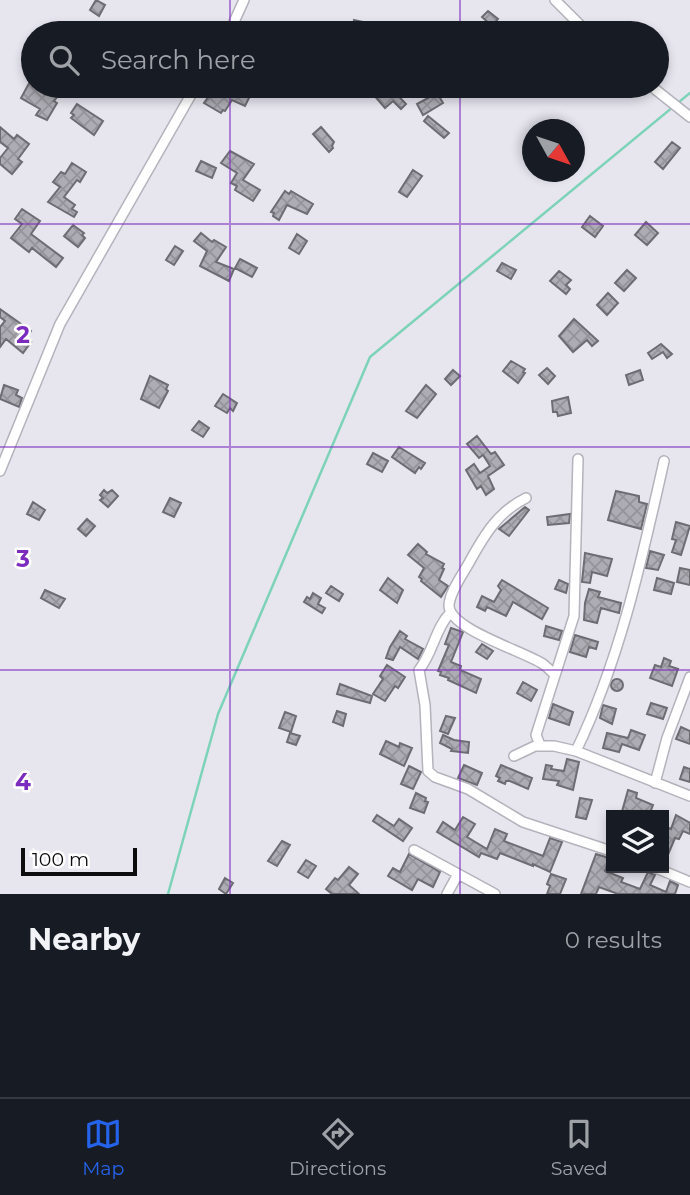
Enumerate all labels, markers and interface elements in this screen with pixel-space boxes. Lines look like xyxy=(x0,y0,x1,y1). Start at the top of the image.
search box xyxy=(21,21,669,98)
icon: search xyxy=(45,41,83,79)
text: Search here xyxy=(101,44,256,76)
north arrow xyxy=(522,119,585,182)
text: 2 xyxy=(16,321,30,349)
text: 3 xyxy=(15,545,30,573)
text: 4 xyxy=(15,768,31,796)
map controls xyxy=(606,810,669,873)
button: layers xyxy=(606,810,669,873)
scale bar xyxy=(21,845,136,877)
text: 100 m xyxy=(32,848,89,871)
text: Nearby xyxy=(28,921,140,958)
text: 0 results xyxy=(565,926,662,954)
tab: Map xyxy=(82,1115,124,1180)
tab: Directions xyxy=(289,1115,386,1180)
tab: Saved xyxy=(551,1115,608,1180)

